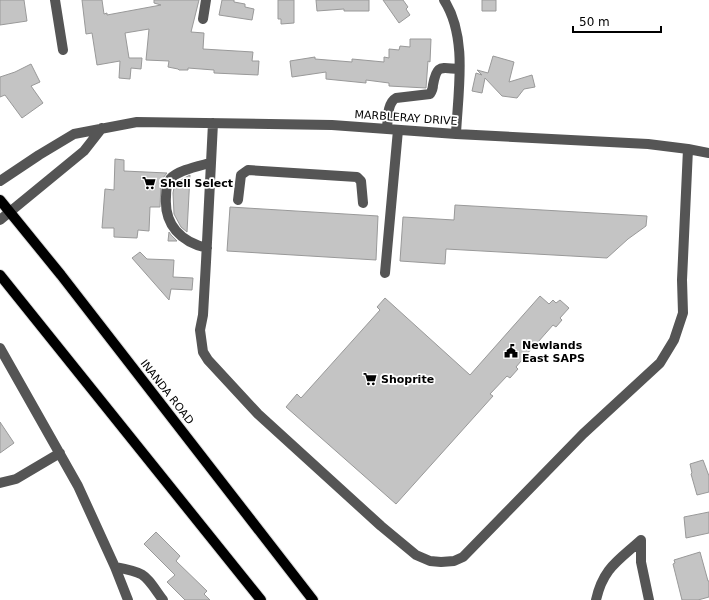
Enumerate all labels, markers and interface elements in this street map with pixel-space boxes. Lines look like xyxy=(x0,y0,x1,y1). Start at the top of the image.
scale bar xyxy=(573,8,661,34)
text: 50 m xyxy=(579,15,610,29)
street label: MARBLERAY DRIVE xyxy=(354,108,458,128)
supermarket icon: Shell Select xyxy=(141,175,157,191)
place label: Shell Select xyxy=(160,177,233,190)
place label: Newlands East SAPS xyxy=(522,339,585,365)
public building icon: Newlands East SAPS xyxy=(503,343,519,359)
street label: INANDA ROAD xyxy=(138,357,196,427)
supermarket icon: Shoprite xyxy=(362,371,378,387)
place label: Shoprite xyxy=(381,373,434,386)

